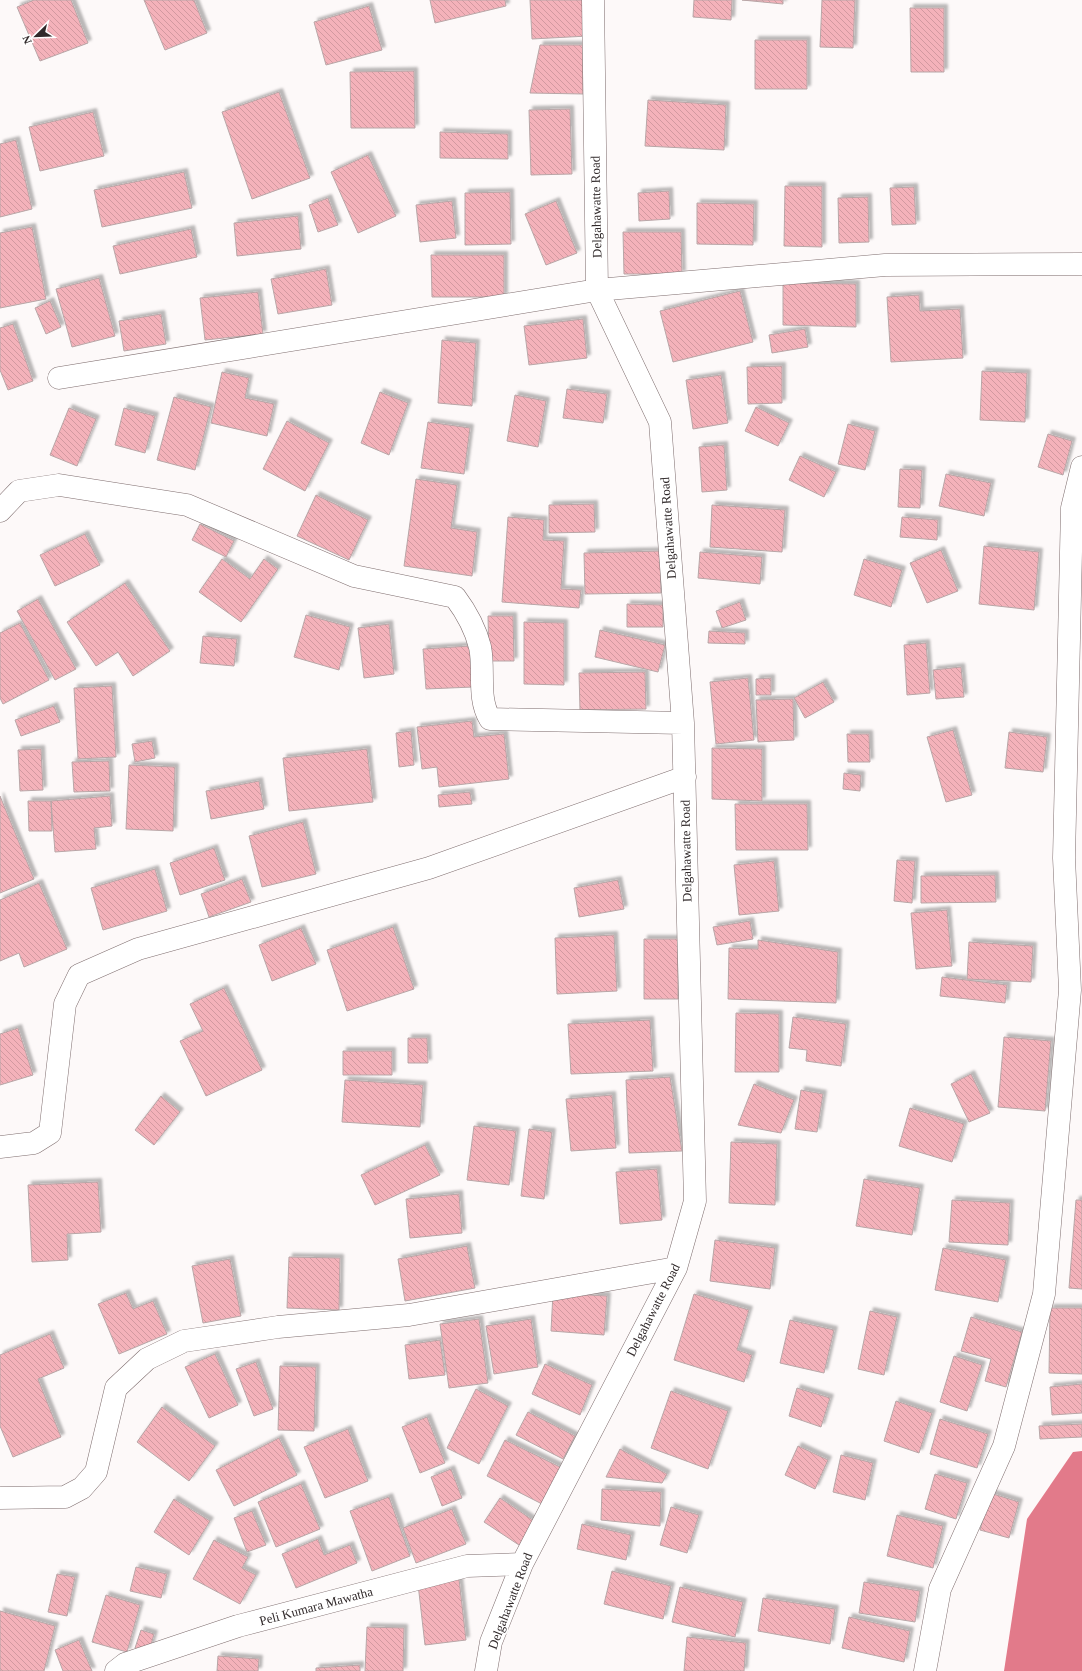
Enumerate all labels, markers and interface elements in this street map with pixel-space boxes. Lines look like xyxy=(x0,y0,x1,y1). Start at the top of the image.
north arrow xyxy=(16,16,56,56)
text: N xyxy=(20,34,34,46)
street label: Delgahawatte Road xyxy=(588,155,604,258)
street label: Delgahawatte Road xyxy=(657,476,679,579)
street label: Delgahawatte Road xyxy=(678,799,694,902)
street label: Delgahawatte Road xyxy=(623,1261,683,1359)
street label: Delgahawatte Road xyxy=(485,1550,535,1651)
street label: Peli Kumara Mawatha xyxy=(258,1584,375,1628)

